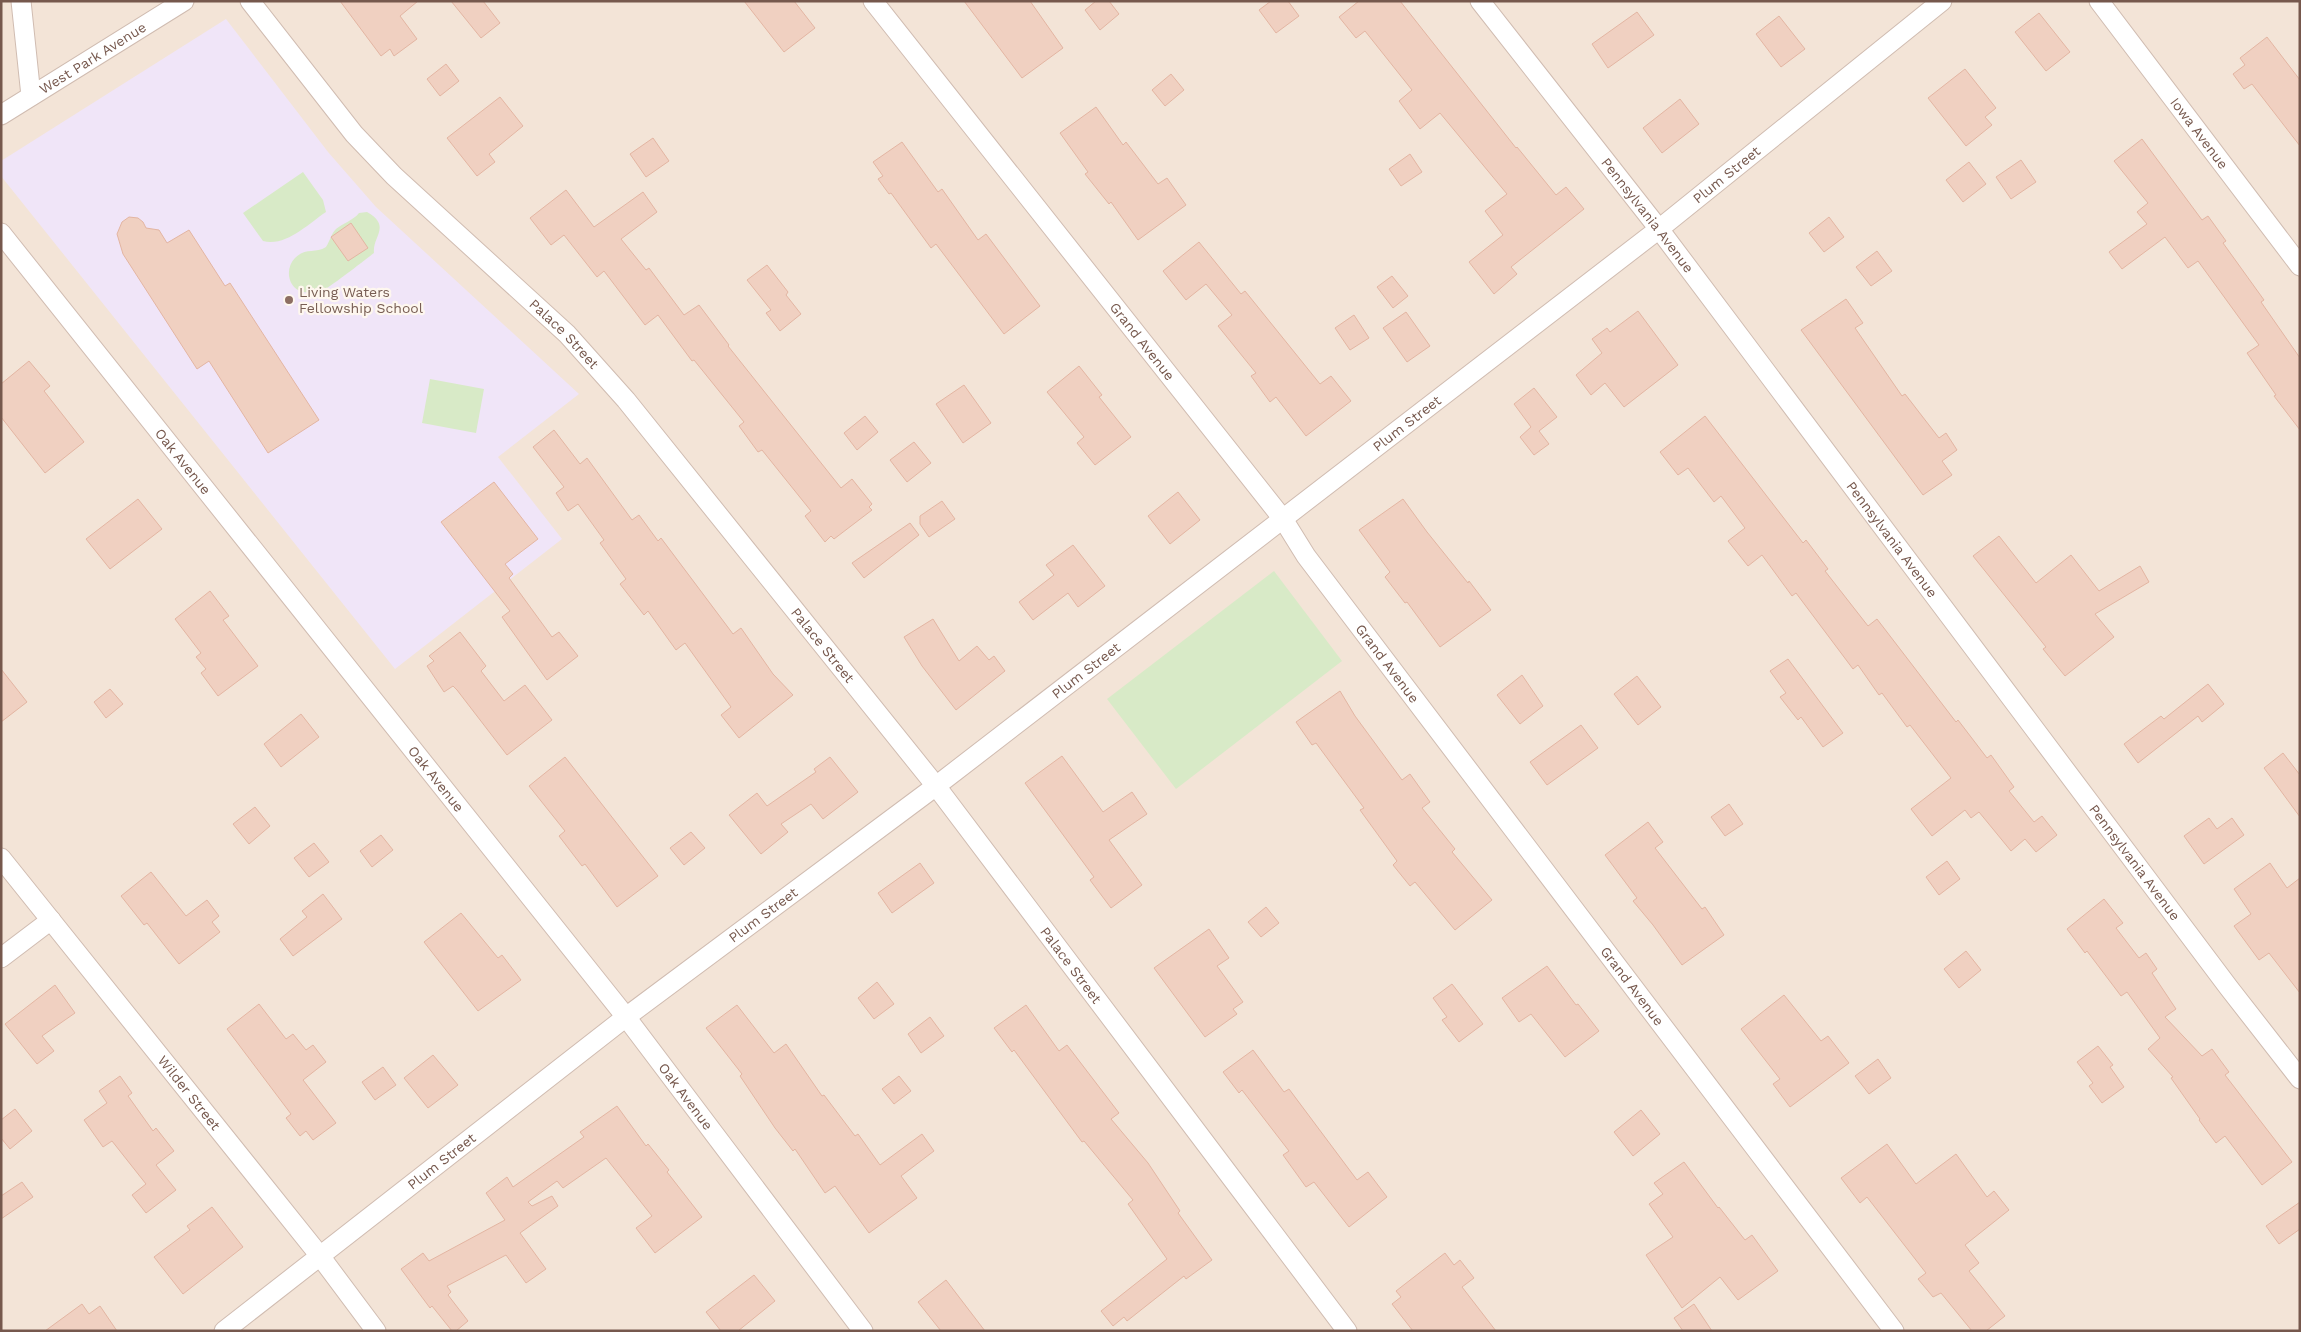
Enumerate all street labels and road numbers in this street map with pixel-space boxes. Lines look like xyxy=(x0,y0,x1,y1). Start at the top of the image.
street label: West Park Avenue xyxy=(36,19,149,97)
street label: Iowa Avenue xyxy=(2167,95,2231,172)
street label: Plum Street xyxy=(1690,143,1763,207)
street label: Pennsylvania Avenue xyxy=(1598,155,1697,276)
street label: Palace Street xyxy=(526,296,602,372)
street label: Grand Avenue xyxy=(1107,299,1178,383)
street label: Plum Street xyxy=(1370,392,1444,455)
street label: Oak Avenue xyxy=(152,425,214,498)
street label: Pennsylvania Avenue xyxy=(1843,478,1941,600)
street label: Palace Street xyxy=(788,604,858,686)
street label: Grand Avenue xyxy=(1352,621,1423,706)
street label: Plum Street xyxy=(1049,639,1123,702)
street label: Oak Avenue xyxy=(405,743,467,815)
street label: Pennsylvania Avenue xyxy=(2086,801,2183,924)
street label: Plum Street xyxy=(725,884,801,946)
street label: Palace Street xyxy=(1037,924,1105,1007)
street label: Grand Avenue xyxy=(1597,943,1667,1029)
street label: Wilder Street xyxy=(155,1052,224,1133)
street label: Oak Avenue xyxy=(655,1060,716,1133)
street label: Plum Street xyxy=(404,1130,479,1193)

